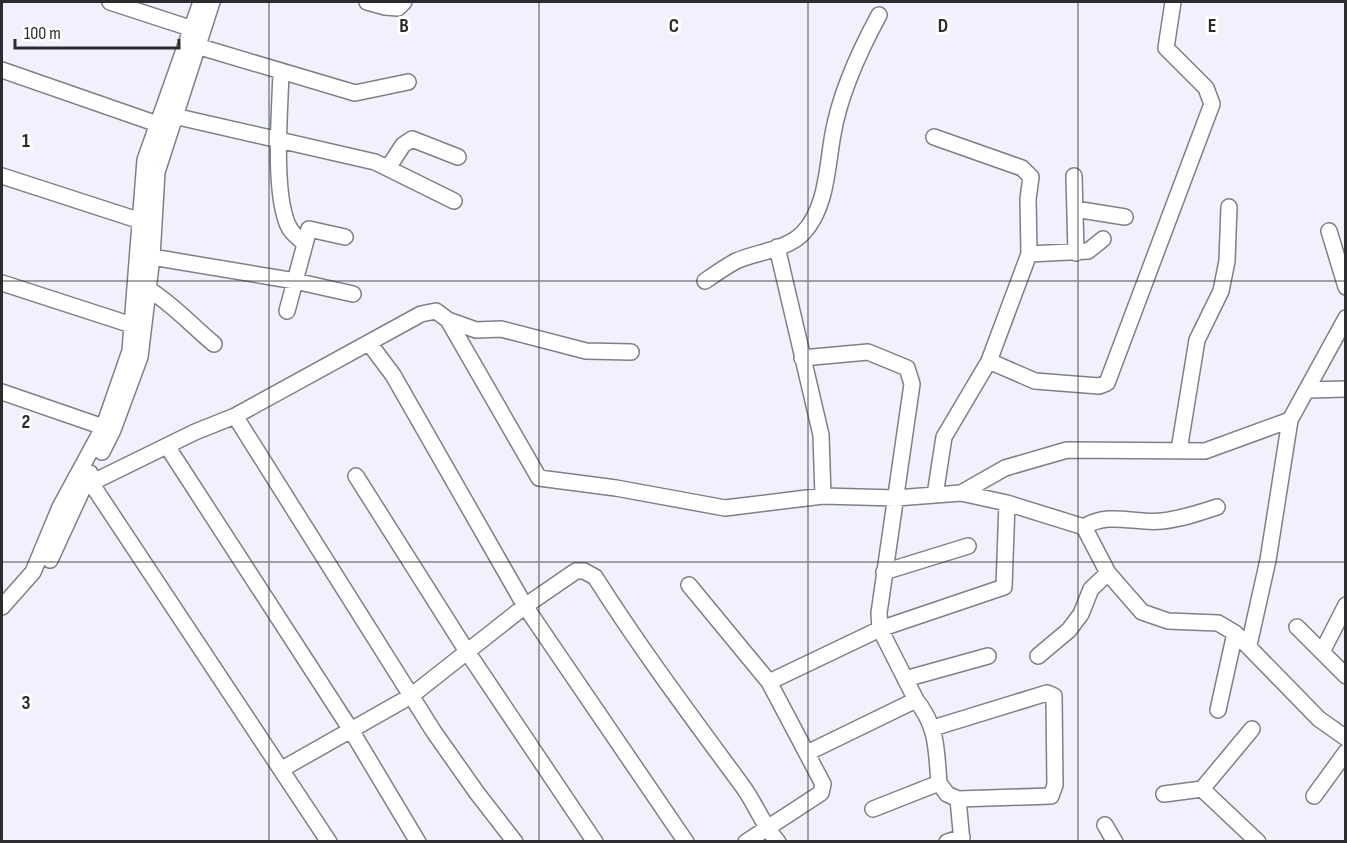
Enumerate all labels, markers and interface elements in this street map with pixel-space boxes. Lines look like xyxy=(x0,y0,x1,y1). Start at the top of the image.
scale bar xyxy=(15,12,178,50)
text: B xyxy=(399,14,409,38)
text: C xyxy=(669,14,679,38)
text: D xyxy=(938,14,948,38)
text: E xyxy=(1208,14,1216,38)
text: 100 m xyxy=(24,23,61,44)
text: 1 xyxy=(22,129,30,153)
text: 2 xyxy=(22,410,30,434)
text: 3 xyxy=(22,691,31,715)

